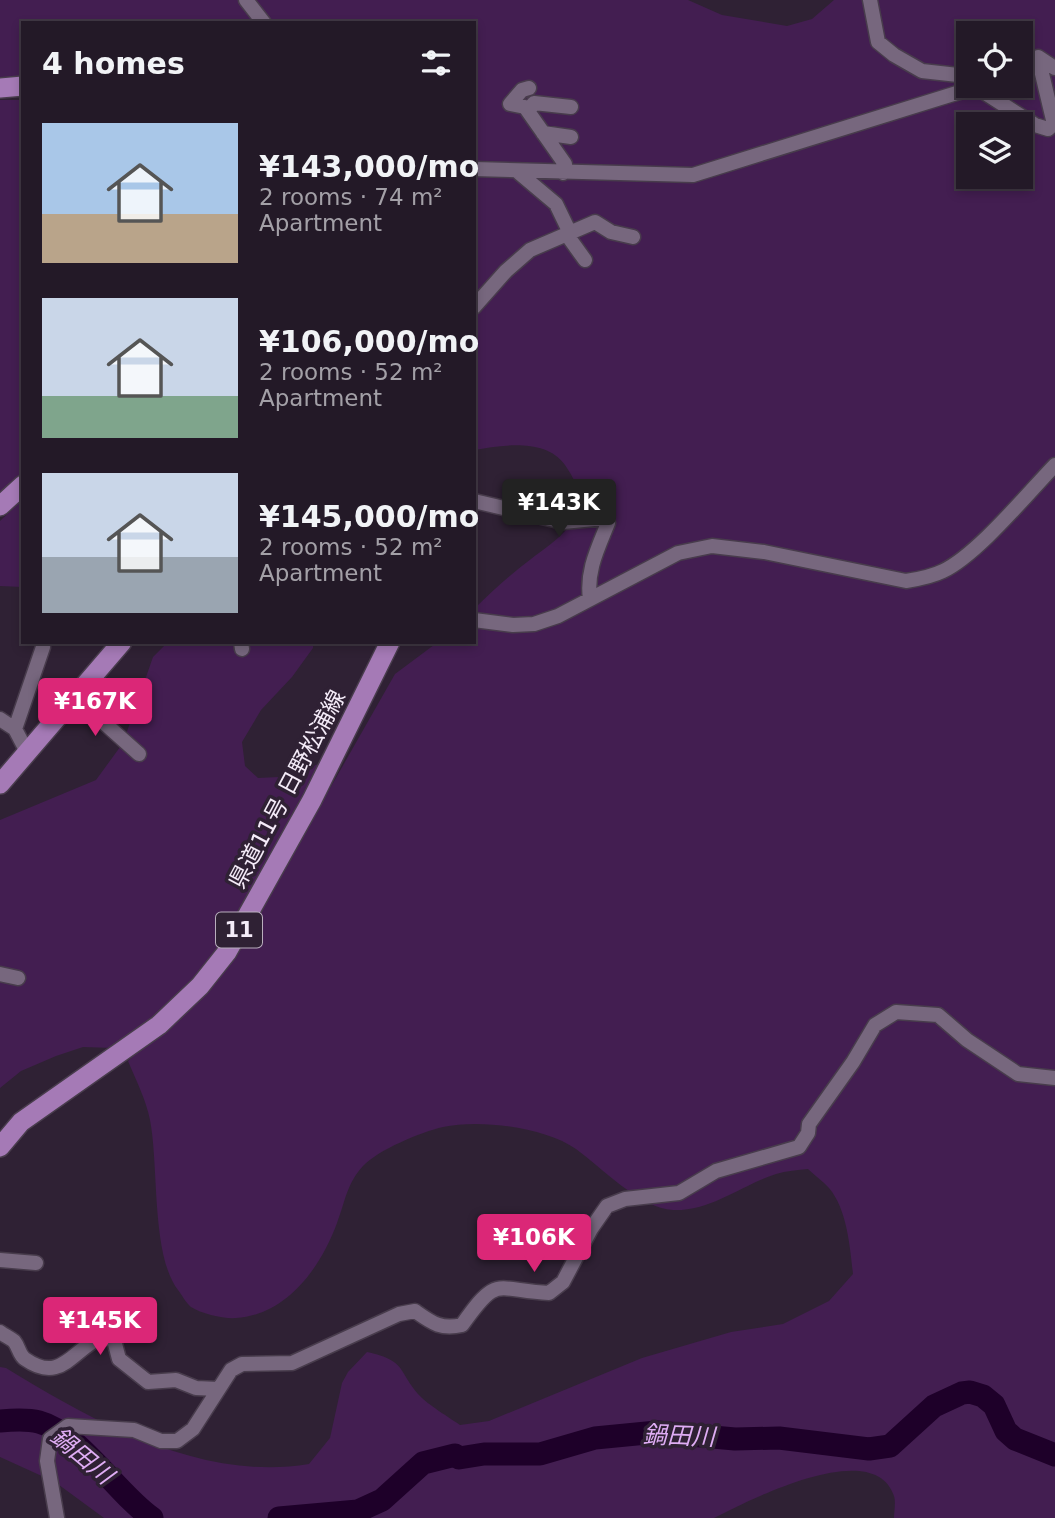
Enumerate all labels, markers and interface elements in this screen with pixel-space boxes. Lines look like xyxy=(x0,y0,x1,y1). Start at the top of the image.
map controls xyxy=(956,21,1033,189)
button: locate xyxy=(956,21,1033,98)
icon: filters xyxy=(417,44,455,82)
text: 4 homes xyxy=(42,46,185,81)
button: layers xyxy=(956,112,1033,189)
text: ¥143,000/mo xyxy=(259,149,479,184)
icon: home xyxy=(98,151,182,235)
text: 2 rooms · 74 m² xyxy=(259,184,443,210)
text: Apartment xyxy=(259,210,382,236)
text: ¥106,000/mo xyxy=(259,324,479,359)
icon: home xyxy=(98,326,182,410)
text: 2 rooms · 52 m² xyxy=(259,359,443,385)
text: Apartment xyxy=(259,385,382,411)
pin: ¥143K xyxy=(510,480,608,539)
text: ¥143K xyxy=(518,489,600,515)
text: ¥145,000/mo xyxy=(259,499,479,534)
icon: home xyxy=(98,501,182,585)
text: 2 rooms · 52 m² xyxy=(259,534,443,560)
text: Apartment xyxy=(259,560,382,586)
pin: ¥167K xyxy=(46,678,144,738)
street label: 県道11号 日野松浦線 xyxy=(224,686,350,892)
text: ¥167K xyxy=(54,688,136,714)
road number: 11 xyxy=(216,912,262,948)
pin: ¥106K xyxy=(485,1214,583,1274)
text: ¥106K xyxy=(493,1224,575,1250)
pin: ¥145K xyxy=(51,1298,149,1357)
text: ¥145K xyxy=(59,1307,141,1333)
water label: 鍋田川 xyxy=(643,1421,718,1451)
water label: 鍋田川 xyxy=(45,1422,121,1492)

